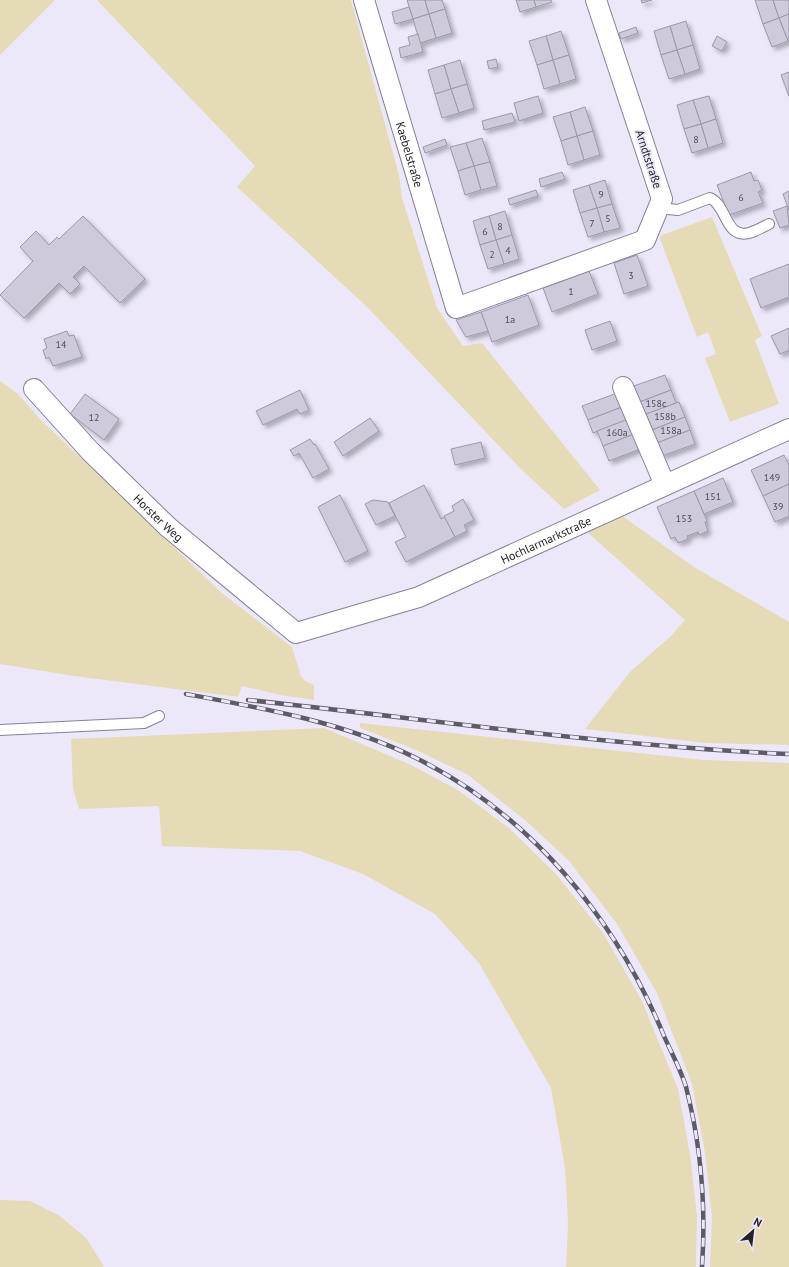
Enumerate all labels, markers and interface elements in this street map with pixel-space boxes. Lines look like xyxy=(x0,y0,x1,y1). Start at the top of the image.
street label: Kaebelstraße xyxy=(393,120,427,189)
street label: Arndtstraße xyxy=(633,128,665,190)
house number: 8 xyxy=(693,133,699,146)
house number: 9 xyxy=(598,188,604,201)
house number: 6 xyxy=(738,191,744,204)
house number: 5 xyxy=(605,212,611,225)
house number: 7 xyxy=(589,217,595,230)
house number: 8 xyxy=(497,220,503,233)
house number: 6 xyxy=(482,225,488,238)
house number: 4 xyxy=(505,244,511,257)
house number: 2 xyxy=(489,248,495,261)
house number: 3 xyxy=(628,269,634,282)
house number: 1 xyxy=(568,285,574,298)
house number: 1a xyxy=(505,313,515,326)
house number: 14 xyxy=(56,338,67,351)
house number: 158c xyxy=(646,397,667,410)
house number: 158b xyxy=(654,410,676,423)
house number: 12 xyxy=(89,411,99,424)
house number: 158a xyxy=(660,424,682,437)
house number: 160a xyxy=(606,426,628,439)
house number: 149 xyxy=(764,471,780,484)
street label: Horster Weg xyxy=(131,490,187,544)
house number: 151 xyxy=(705,490,721,503)
house number: 39 xyxy=(773,500,783,513)
street label: Hochlarmarkstraße xyxy=(498,512,593,567)
house number: 153 xyxy=(676,512,692,525)
north arrow xyxy=(733,1211,773,1251)
text: N xyxy=(751,1214,764,1230)

